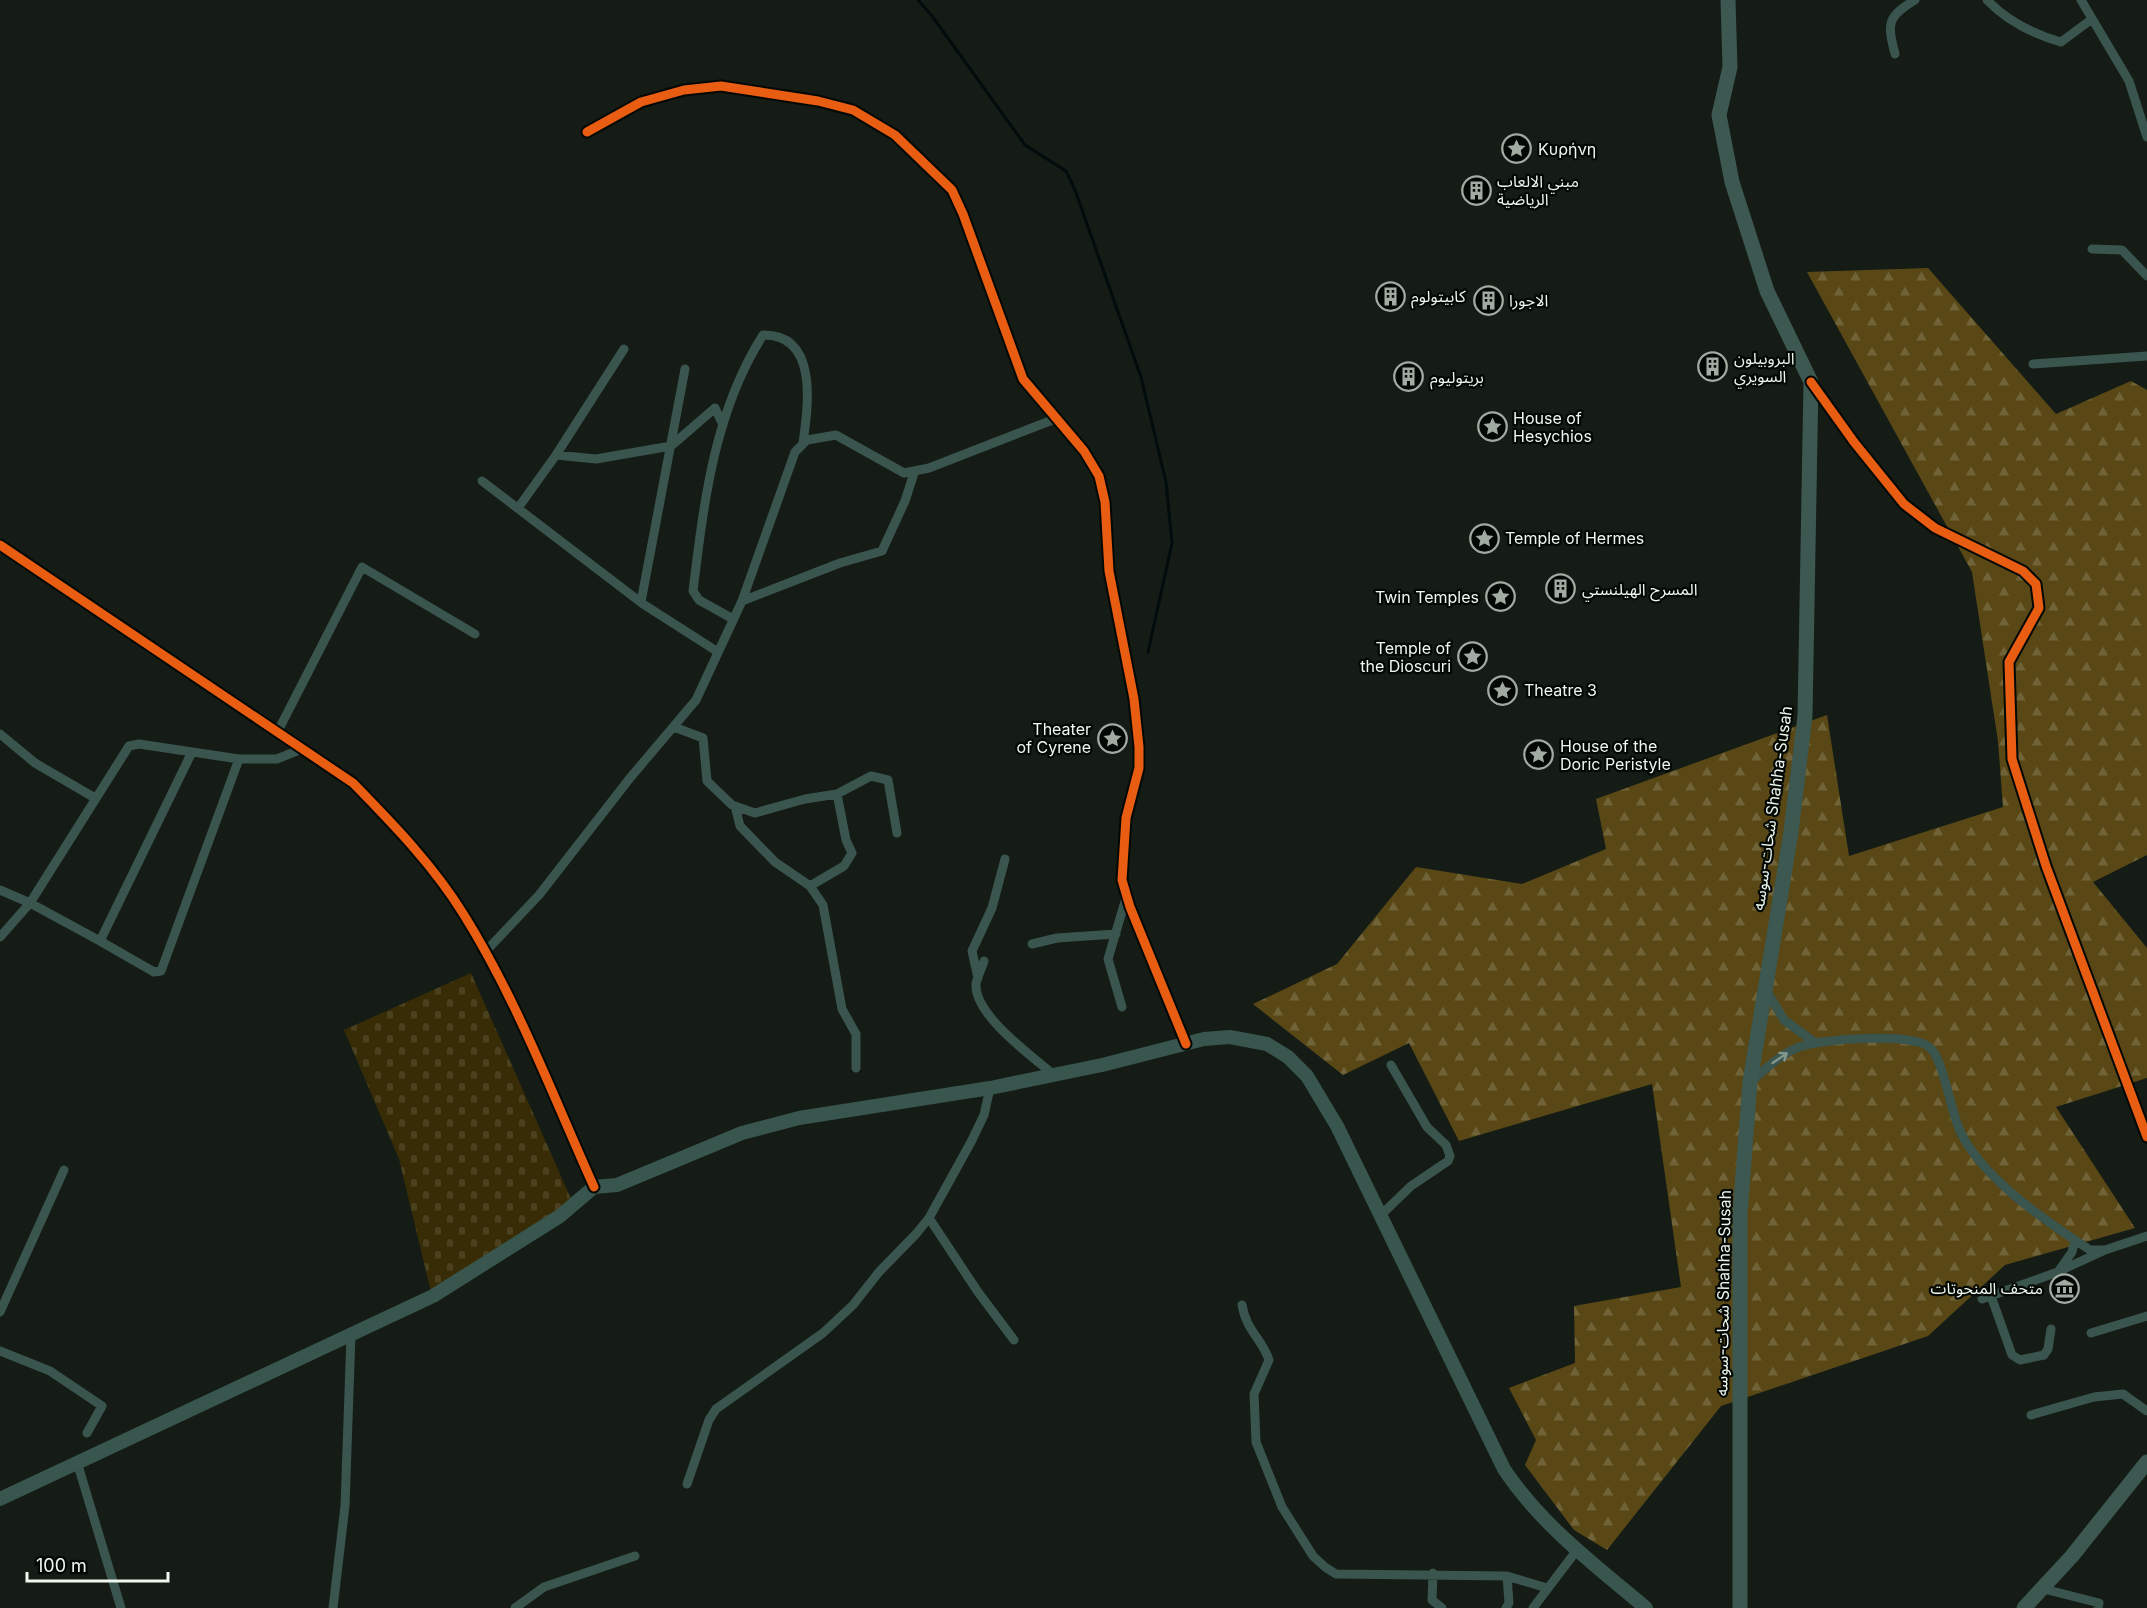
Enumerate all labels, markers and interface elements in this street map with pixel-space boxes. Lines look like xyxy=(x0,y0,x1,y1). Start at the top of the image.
place icon: Κυρήνη xyxy=(1501,133,1533,165)
place label: Κυρήνη xyxy=(1538,139,1596,159)
place label: مبني الالعاب الرياضية xyxy=(1497,171,1579,209)
building icon: مبني الالعاب الرياضية xyxy=(1460,174,1492,206)
building icon: كابيتولوم xyxy=(1374,280,1406,312)
building icon: الاجورا xyxy=(1472,284,1504,316)
place label: كابيتولوم xyxy=(1411,286,1466,309)
place label: الاجورا xyxy=(1509,290,1548,310)
place label: البروبيلون السويري xyxy=(1734,348,1795,389)
building icon: البروبيلون السويري xyxy=(1697,351,1729,383)
building icon: بريتوليوم xyxy=(1393,361,1425,393)
place label: بريتوليوم xyxy=(1430,367,1484,390)
place label: House of Hesychios xyxy=(1513,408,1592,446)
place icon: House of Hesychios xyxy=(1476,411,1508,443)
place icon: Temple of Hermes xyxy=(1468,522,1500,554)
place label: Temple of Hermes xyxy=(1505,528,1644,548)
building icon: المسرح الهيلنستي xyxy=(1545,573,1577,605)
place label: المسرح الهيلنستي xyxy=(1582,579,1698,602)
place icon: Twin Temples xyxy=(1484,581,1516,613)
place label: Twin Temples xyxy=(1375,587,1479,607)
place label: Temple of the Dioscuri xyxy=(1360,638,1451,676)
place icon: Temple of the Dioscuri xyxy=(1456,641,1488,673)
place icon: Theatre 3 xyxy=(1487,674,1519,706)
place label: Theatre 3 xyxy=(1524,680,1597,700)
street label: شحات-سوسه Shahha-Susah xyxy=(1748,705,1796,911)
place label: Theater of Cyrene xyxy=(1016,719,1091,757)
place icon: Theater of Cyrene xyxy=(1096,722,1128,754)
place label: House of the Doric Peristyle xyxy=(1560,736,1671,774)
place icon: House of the Doric Peristyle xyxy=(1523,739,1555,771)
one-way arrow xyxy=(1771,1052,1787,1064)
street label: شحات-سوسه Shahha-Susah xyxy=(1711,1190,1735,1396)
museum icon: متحف المنحوتات xyxy=(2048,1272,2080,1304)
place label: متحف المنحوتات xyxy=(1931,1278,2043,1298)
scale bar xyxy=(27,1545,168,1583)
text: 100 m xyxy=(36,1555,87,1576)

